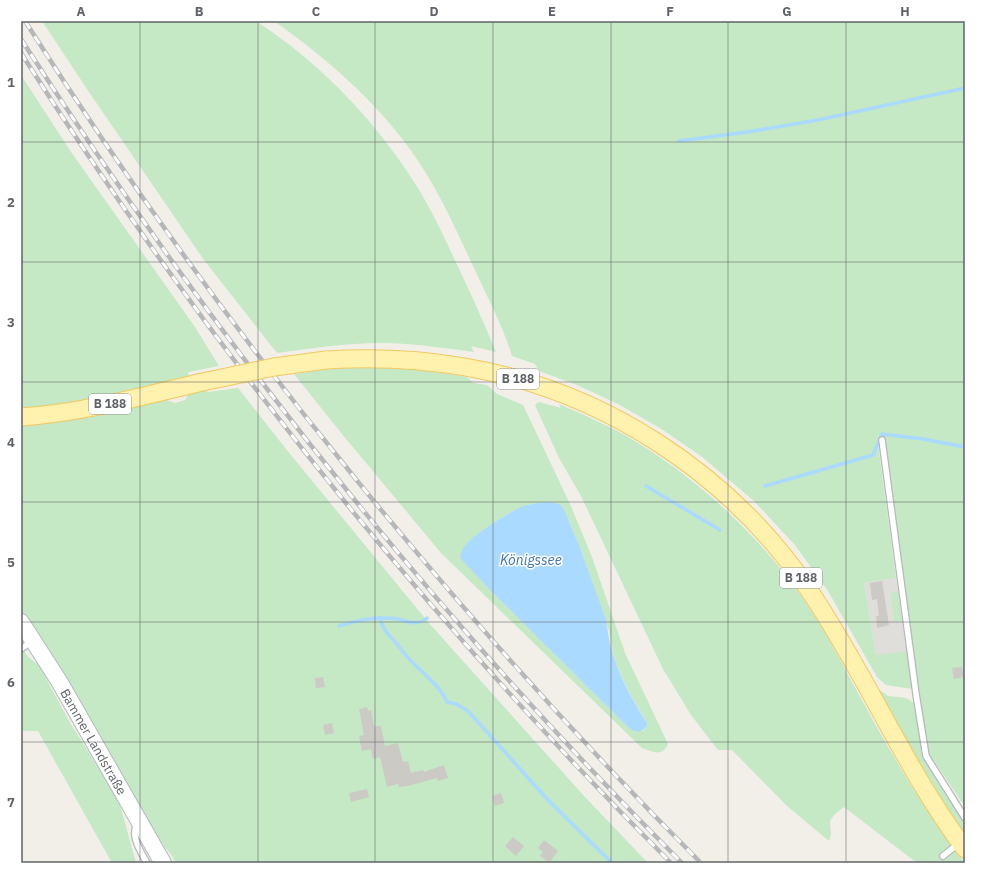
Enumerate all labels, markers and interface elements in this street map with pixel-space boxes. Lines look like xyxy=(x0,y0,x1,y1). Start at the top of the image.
text: A xyxy=(77,3,86,20)
text: B xyxy=(195,3,204,20)
text: C xyxy=(312,3,321,20)
text: D xyxy=(429,3,439,20)
text: E xyxy=(548,3,556,20)
text: F xyxy=(666,3,674,20)
text: G xyxy=(782,3,792,20)
text: H xyxy=(900,3,910,20)
text: 1 xyxy=(7,74,15,91)
text: 2 xyxy=(7,194,15,211)
text: 3 xyxy=(7,314,15,331)
road number: B 188 xyxy=(497,369,539,389)
road number: B 188 xyxy=(89,394,131,414)
text: 4 xyxy=(7,434,15,451)
water label: Königssee xyxy=(500,551,562,569)
text: 5 xyxy=(7,554,15,571)
road number: B 188 xyxy=(780,568,822,588)
text: 6 xyxy=(7,674,15,691)
street label: Bammer Landstraße xyxy=(56,686,130,798)
text: 7 xyxy=(7,794,15,811)

